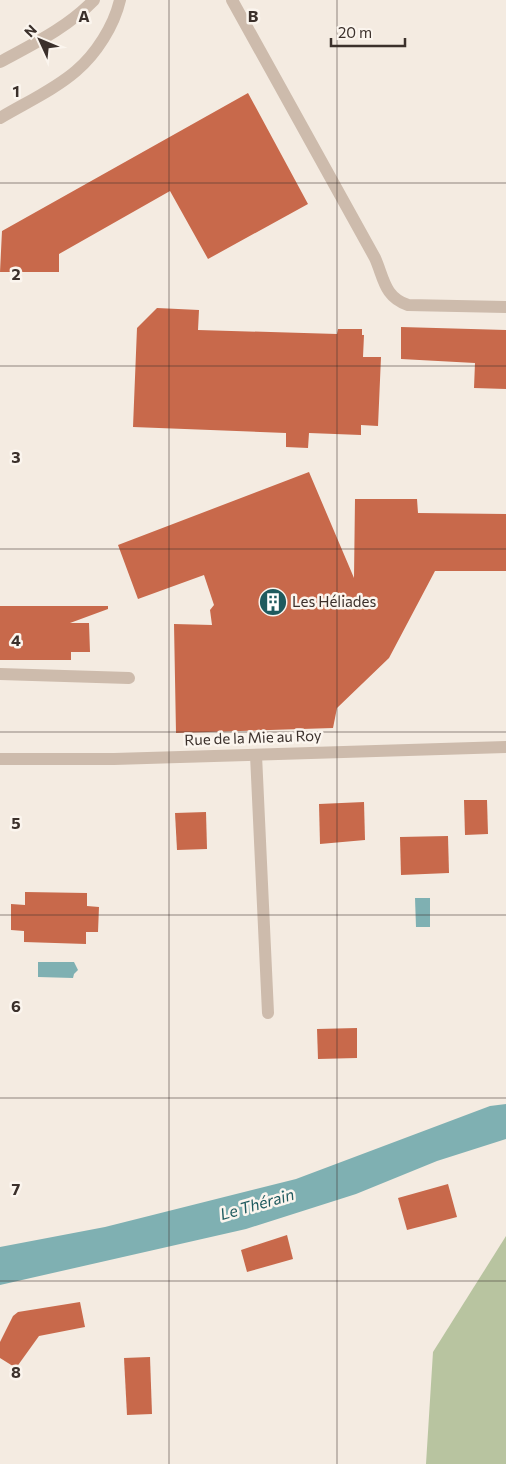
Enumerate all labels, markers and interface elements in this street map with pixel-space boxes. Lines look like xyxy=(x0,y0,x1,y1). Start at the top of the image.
text: A xyxy=(78,6,90,25)
text: B xyxy=(248,6,259,25)
north arrow xyxy=(15,15,65,65)
scale bar xyxy=(331,15,405,47)
text: N xyxy=(21,21,40,40)
text: 20 m xyxy=(338,23,372,41)
text: 1 xyxy=(12,81,20,100)
text: 2 xyxy=(11,264,21,283)
text: 3 xyxy=(11,447,21,466)
building icon: Les Héliades xyxy=(258,587,288,617)
place label: Les Héliades xyxy=(292,592,376,610)
text: 4 xyxy=(11,630,21,649)
street label: Rue de la Mie au Roy xyxy=(184,726,322,748)
text: 5 xyxy=(11,813,21,832)
text: 6 xyxy=(11,996,21,1015)
text: 7 xyxy=(12,1179,21,1198)
water label: Le Thérain xyxy=(218,1184,296,1223)
text: 8 xyxy=(11,1362,21,1381)

